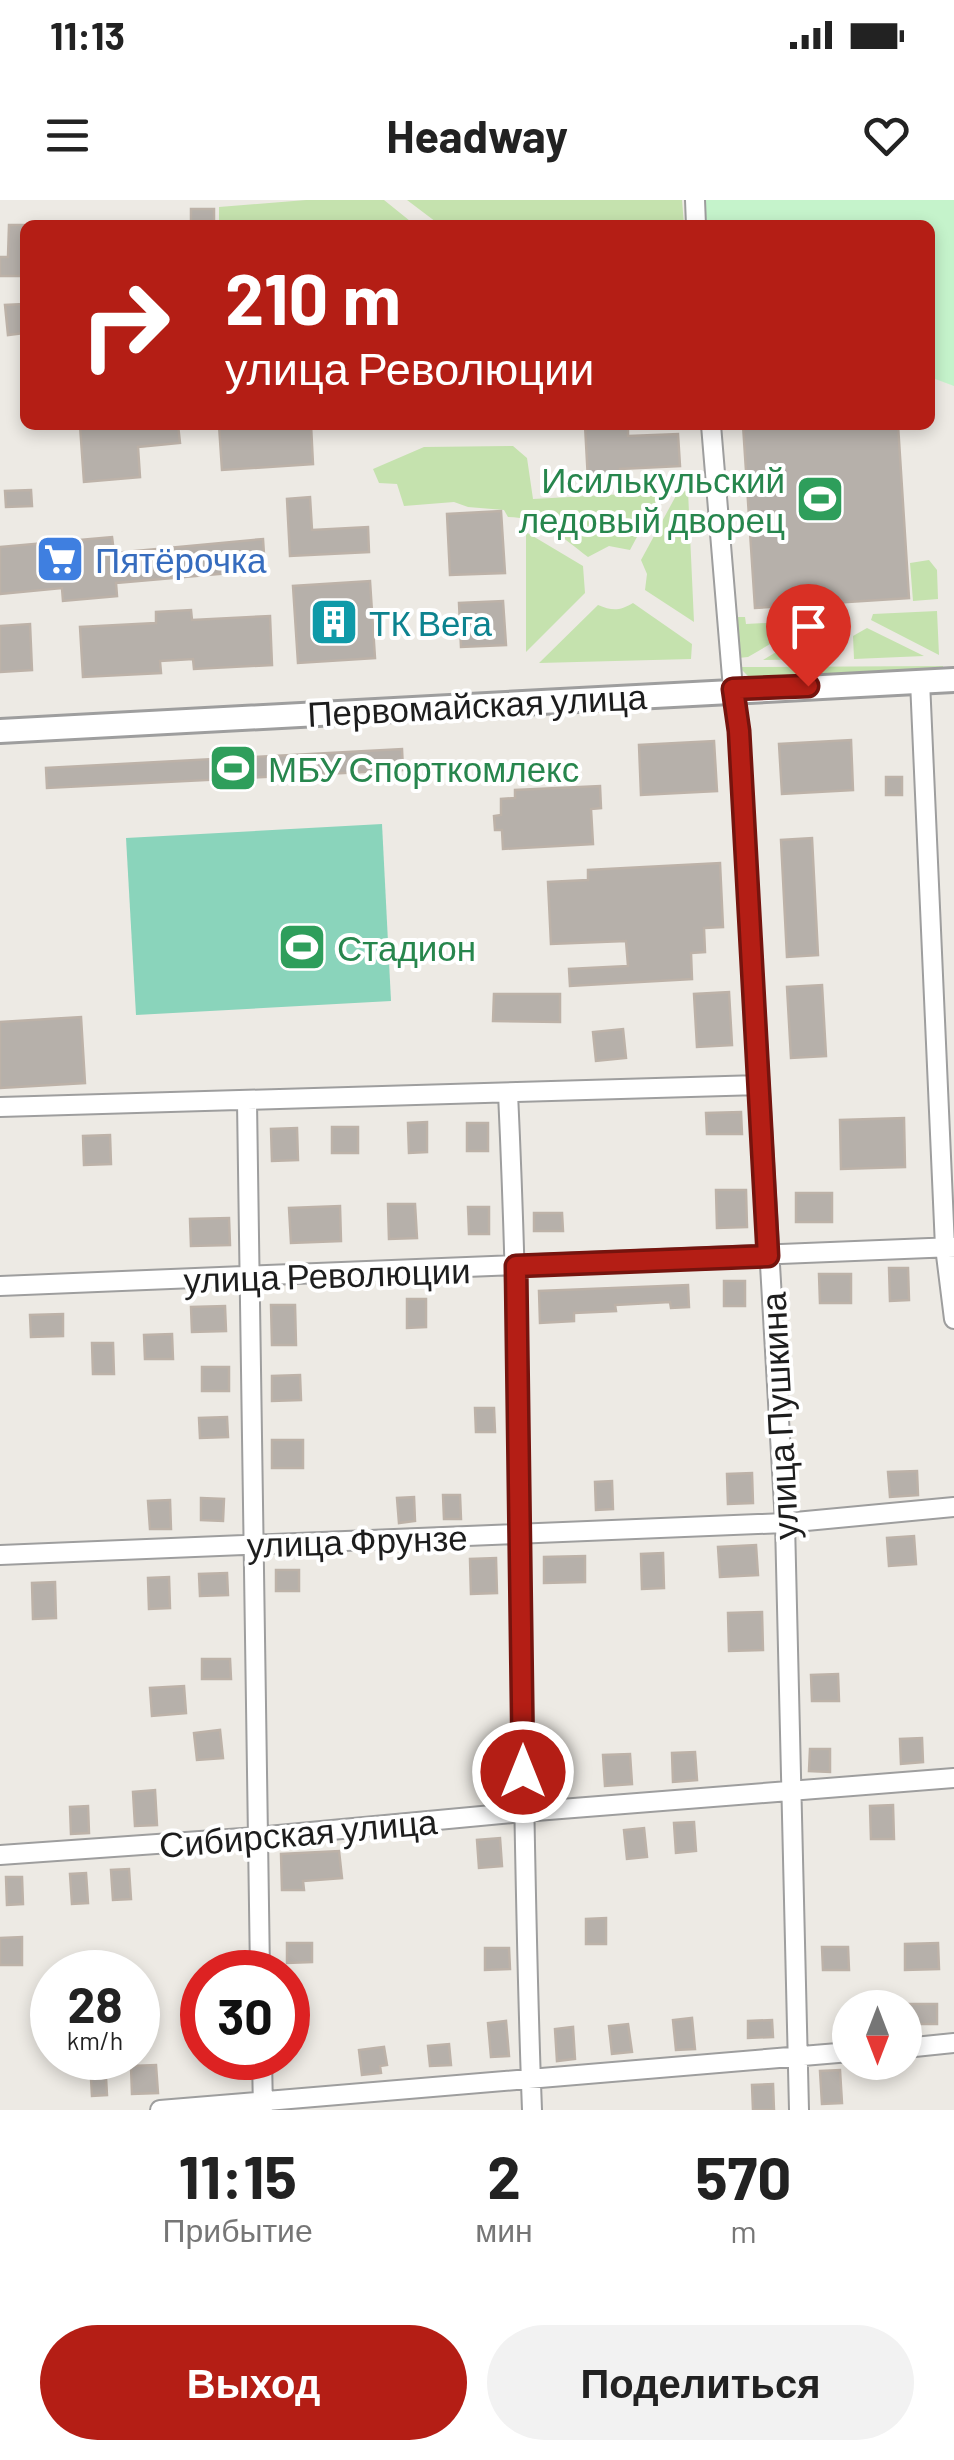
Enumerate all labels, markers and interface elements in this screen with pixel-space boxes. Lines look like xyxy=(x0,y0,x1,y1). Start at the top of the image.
text: 11:13 xyxy=(50,12,125,58)
icon: menu xyxy=(40,108,95,163)
text: Headway xyxy=(386,108,568,162)
icon: heart xyxy=(859,108,914,163)
text: 210 m xyxy=(225,255,401,339)
icon: right xyxy=(60,260,190,390)
text: улица Революции xyxy=(225,340,594,394)
place label: Исилькульский ледовый дворец xyxy=(519,458,785,540)
sports icon: Исилькульский ледовый дворец xyxy=(794,473,846,525)
supermarket icon: Пятёрочка xyxy=(34,533,86,585)
place label: Пятёрочка xyxy=(95,538,267,580)
pin xyxy=(766,584,851,687)
building icon: ТК Вега xyxy=(308,596,360,648)
icon: arrive xyxy=(781,599,836,654)
place label: ТК Вега xyxy=(369,601,493,643)
street label: Первомайская улица xyxy=(306,674,648,734)
sports icon: МБУ Спорткомлекс xyxy=(207,742,259,794)
place label: МБУ Спорткомлекс xyxy=(268,747,579,789)
sports icon: Стадион xyxy=(276,921,328,973)
place label: Стадион xyxy=(337,926,476,968)
street label: улица Революции xyxy=(183,1248,471,1300)
street label: улица Пушкина xyxy=(751,1291,805,1541)
street label: улица Фрунзе xyxy=(246,1515,468,1565)
position arrow xyxy=(471,1720,575,1824)
street label: Сибирская улица xyxy=(157,1799,439,1865)
speed limit sign: 30 xyxy=(180,1950,310,2080)
text: 28 xyxy=(67,1973,123,2033)
north arrow xyxy=(832,1990,922,2080)
map controls xyxy=(832,1990,922,2080)
text: km/h xyxy=(67,2025,123,2055)
text: 11:15 xyxy=(178,2139,297,2211)
text: 2 xyxy=(487,2139,521,2211)
text: 570 xyxy=(695,2140,792,2212)
text: Прибытие xyxy=(162,2210,313,2248)
text: мин xyxy=(475,2210,533,2248)
text: m xyxy=(730,2211,757,2249)
button: Выход xyxy=(40,2325,467,2440)
button: Поделиться xyxy=(487,2325,914,2440)

